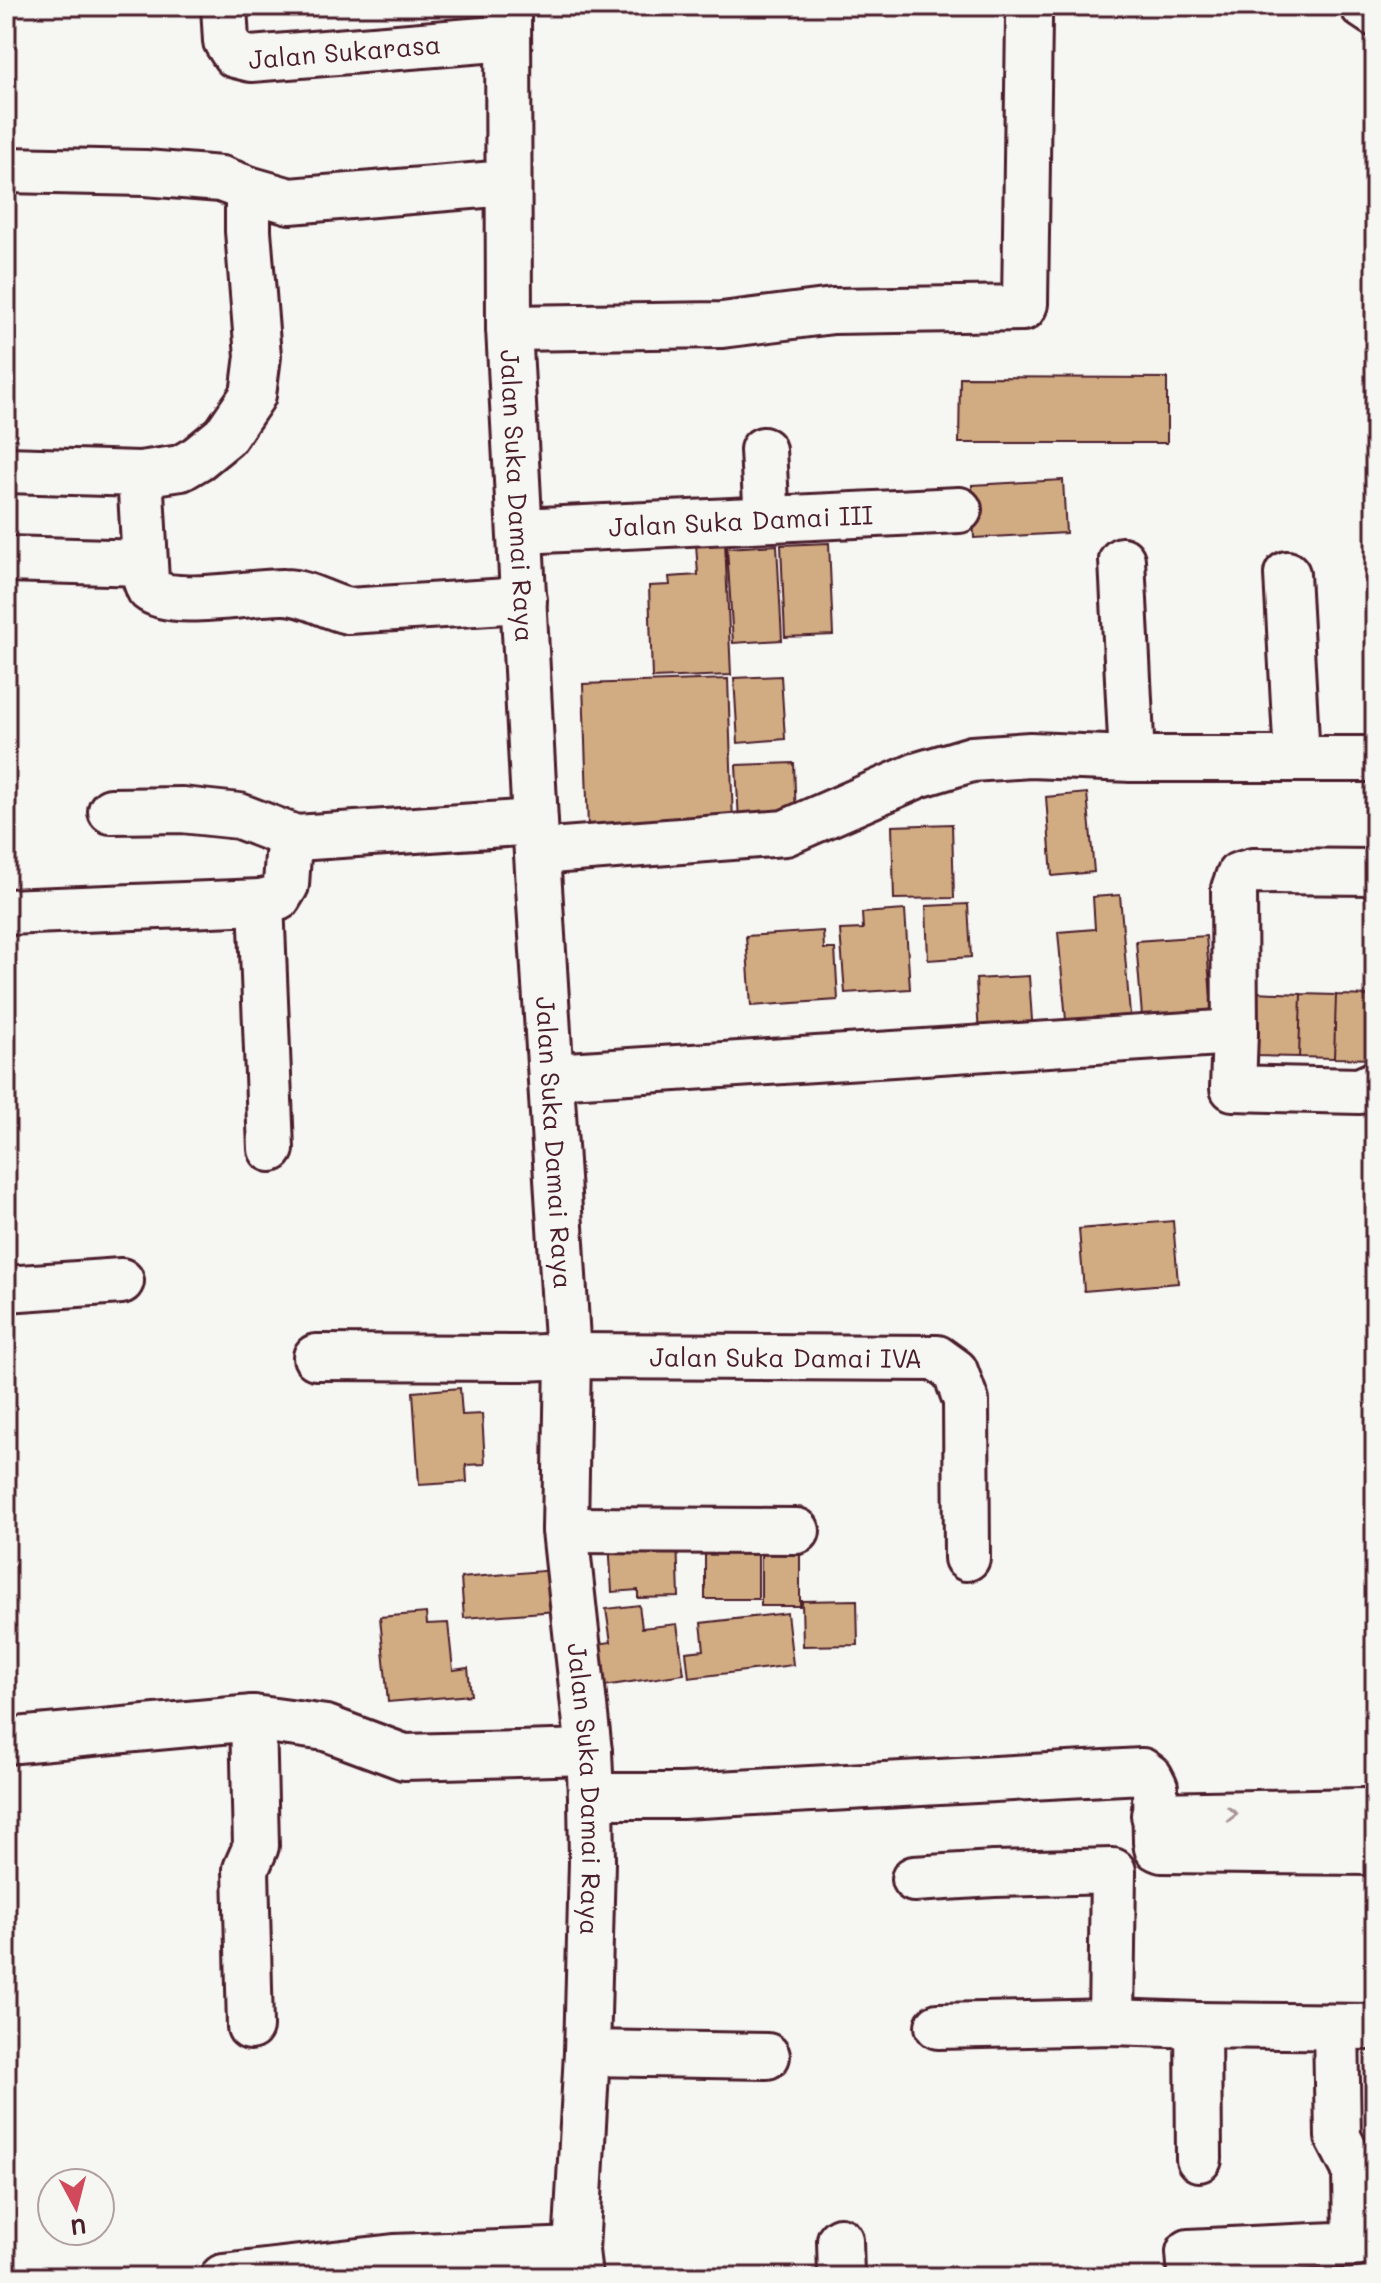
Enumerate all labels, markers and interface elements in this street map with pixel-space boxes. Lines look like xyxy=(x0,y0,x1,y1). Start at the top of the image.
street label: Jalan Sukarasa xyxy=(247,27,442,76)
street label: Jalan Suka Damai Raya xyxy=(493,349,543,643)
street label: Jalan Suka Damai III xyxy=(608,497,874,544)
street label: Jalan Suka Damai Raya xyxy=(529,995,581,1290)
street label: Jalan Suka Damai IVA xyxy=(650,1339,922,1375)
street label: Jalan Suka Damai Raya xyxy=(560,1641,609,1936)
one-way arrow xyxy=(1226,1805,1239,1822)
north arrow xyxy=(36,2167,116,2247)
text: U xyxy=(69,2212,88,2243)

